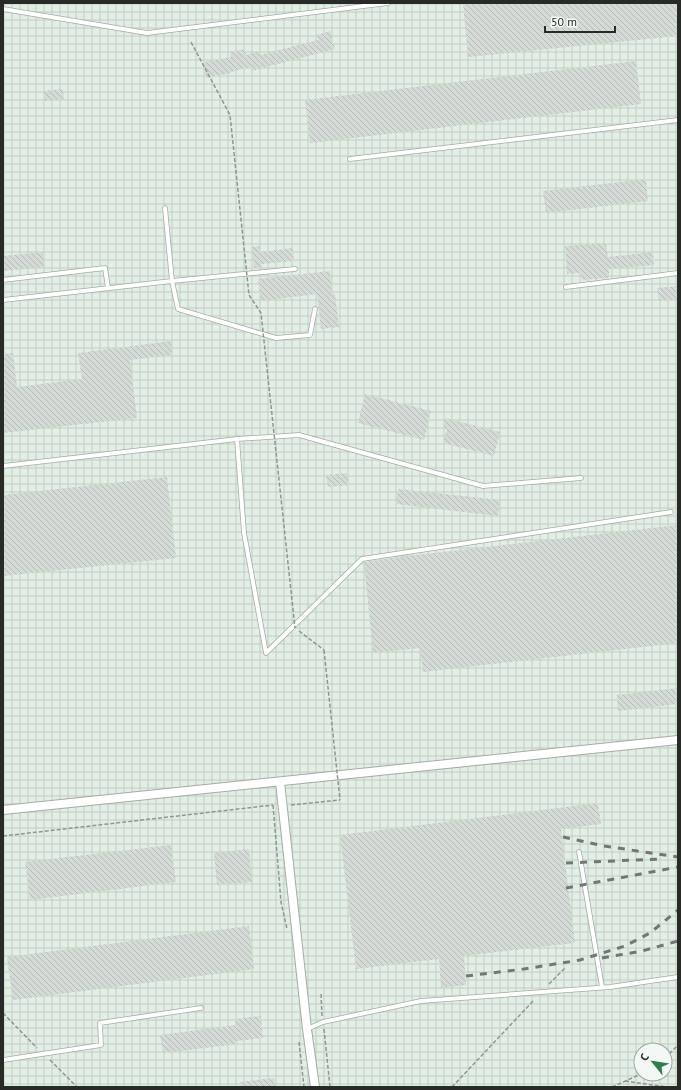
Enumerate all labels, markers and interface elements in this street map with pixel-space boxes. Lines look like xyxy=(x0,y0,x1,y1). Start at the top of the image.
scale bar xyxy=(545,8,615,34)
text: 50 m xyxy=(551,14,577,29)
north arrow xyxy=(633,1042,673,1082)
text: С xyxy=(637,1051,652,1063)

